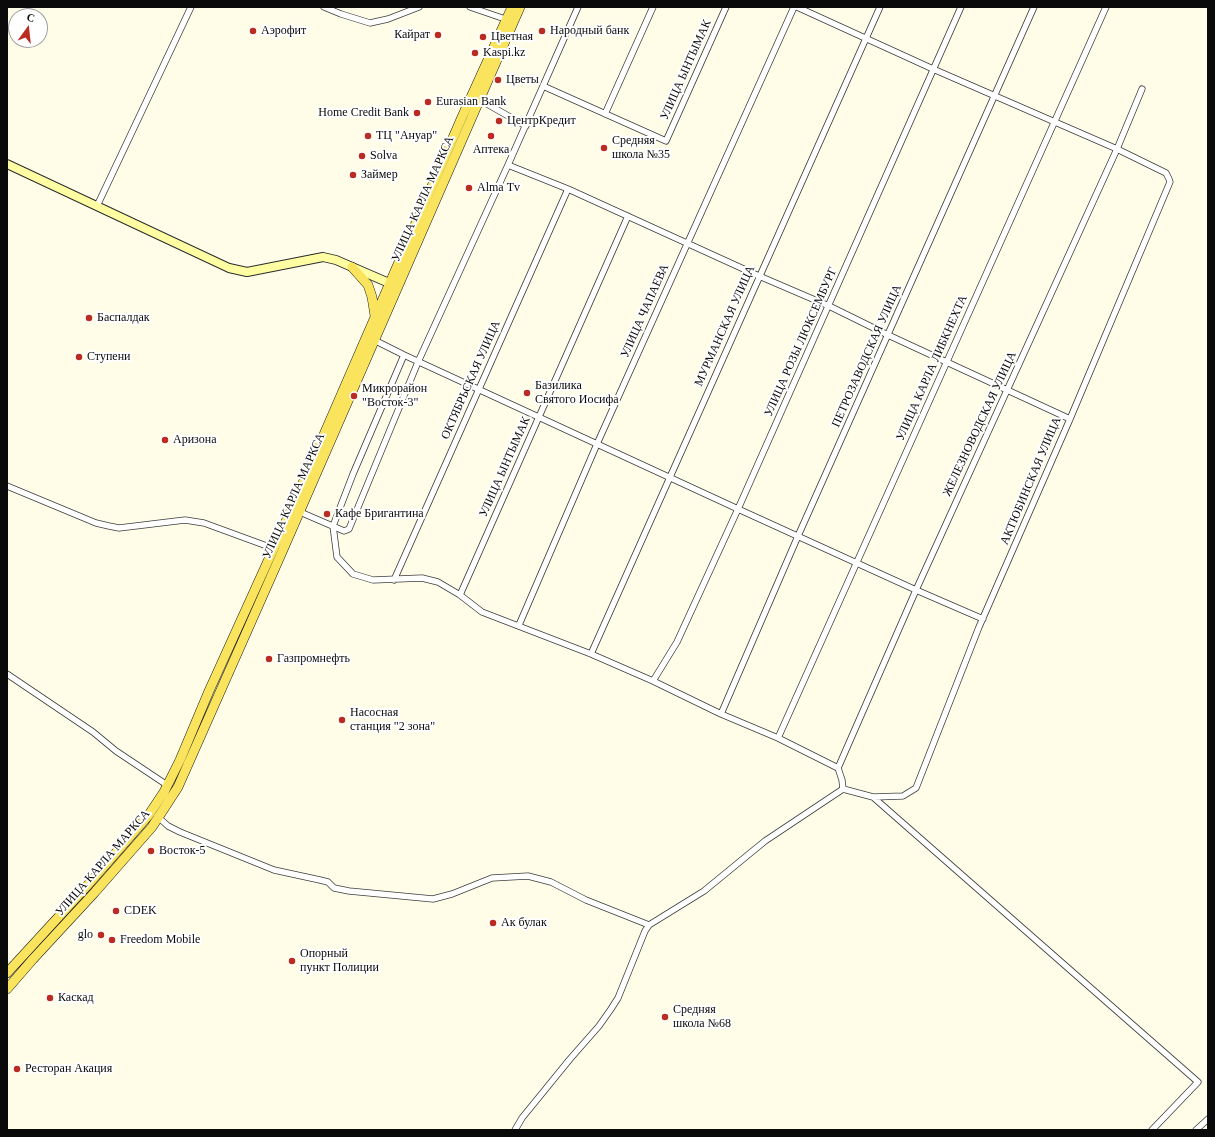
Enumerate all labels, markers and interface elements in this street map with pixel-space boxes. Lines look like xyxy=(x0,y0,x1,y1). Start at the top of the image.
north arrow xyxy=(8,8,48,48)
text: С xyxy=(25,11,36,24)
street label: УЛИЦА ЫНТЫМАК xyxy=(657,17,715,123)
place label: Аэрофит xyxy=(261,24,306,38)
place label: Народный банк xyxy=(550,24,629,38)
marker: Аэрофит xyxy=(248,26,258,36)
marker: Народный банк xyxy=(537,26,547,36)
place label: Кайрат xyxy=(394,28,430,42)
marker: Кайрат xyxy=(433,30,443,40)
place label: Цветная xyxy=(491,30,533,44)
marker: Цветная xyxy=(478,32,488,42)
place label: Kaspi.kz xyxy=(483,46,525,60)
marker: Kaspi.kz xyxy=(470,48,480,58)
place label: Цветы xyxy=(506,73,539,87)
marker: Цветы xyxy=(493,75,503,85)
place label: Eurasian Bank xyxy=(436,95,506,109)
marker: Eurasian Bank xyxy=(423,97,433,107)
place label: Home Credit Bank xyxy=(318,106,409,120)
marker: Home Credit Bank xyxy=(412,108,422,118)
place label: ЦентрКредит xyxy=(507,114,576,128)
marker: ЦентрКредит xyxy=(494,116,504,126)
place label: ТЦ "Ануар" xyxy=(376,129,437,143)
marker: ТЦ "Ануар" xyxy=(363,131,373,141)
marker: Аптека xyxy=(486,131,496,141)
street label: УЛИЦА КАРЛА МАРКСА xyxy=(389,134,457,264)
place label: Средняя школа №35 xyxy=(612,134,670,162)
place label: Аптека xyxy=(473,143,509,157)
marker: Средняя школа №35 xyxy=(599,143,609,153)
place label: Solva xyxy=(370,149,397,163)
marker: Solva xyxy=(357,151,367,161)
place label: Займер xyxy=(361,168,398,182)
marker: Займер xyxy=(348,170,358,180)
place label: Alma Tv xyxy=(477,181,520,195)
marker: Alma Tv xyxy=(464,183,474,193)
street label: УЛИЦА ЧАПАЕВА xyxy=(618,262,672,360)
street label: МУРМАНСКАЯ УЛИЦА xyxy=(692,263,758,389)
street label: УЛИЦА РОЗЫ ЛЮКСЕМБУРГ xyxy=(761,265,841,419)
street label: ПЕТРОЗАВОДСКАЯ УЛИЦА xyxy=(829,282,905,430)
street label: УЛИЦА КАРЛА ЛИБКНЕХТА xyxy=(893,293,971,443)
place label: Баспалдак xyxy=(97,311,150,325)
marker: Баспалдак xyxy=(84,313,94,323)
street label: ОКТЯБРЬСКАЯ УЛИЦА xyxy=(438,318,504,442)
street label: ЖЕЛЕЗНОВОДСКАЯ УЛИЦА xyxy=(940,349,1020,499)
place label: Ступени xyxy=(87,350,131,364)
marker: Ступени xyxy=(74,352,84,362)
place label: Базилика Святого Иосифа xyxy=(535,379,619,407)
place label: Микрорайон "Восток-3" xyxy=(362,382,427,410)
marker: Базилика Святого Иосифа xyxy=(522,388,532,398)
marker: Микрорайон "Восток-3" xyxy=(349,391,359,401)
street label: УЛИЦА ЫНТЫМАК xyxy=(476,414,534,520)
street label: АКТЮБИНСКАЯ УЛИЦА xyxy=(998,415,1064,547)
street label: УЛИЦА КАРЛА МАРКСА xyxy=(260,431,328,561)
place label: Аризона xyxy=(173,433,217,447)
marker: Аризона xyxy=(160,435,170,445)
place label: Кафе Бригантина xyxy=(335,507,424,521)
marker: Кафе Бригантина xyxy=(322,509,332,519)
place label: Газпромнефть xyxy=(277,652,350,666)
marker: Газпромнефть xyxy=(264,654,274,664)
place label: Насосная станция "2 зона" xyxy=(350,706,435,734)
marker: Насосная станция "2 зона" xyxy=(337,715,347,725)
street label: УЛИЦА КАРЛА МАРКСА xyxy=(53,807,153,919)
place label: Восток-5 xyxy=(159,844,206,858)
marker: Восток-5 xyxy=(146,846,156,856)
place label: CDEK xyxy=(124,904,157,918)
marker: CDEK xyxy=(111,906,121,916)
place label: Ак булак xyxy=(501,916,547,930)
marker: Ак булак xyxy=(488,918,498,928)
place label: glo xyxy=(78,928,93,942)
marker: glo xyxy=(96,930,106,940)
place label: Freedom Mobile xyxy=(120,933,200,947)
marker: Freedom Mobile xyxy=(107,935,117,945)
place label: Опорный пункт Полиции xyxy=(300,947,379,975)
marker: Опорный пункт Полиции xyxy=(287,956,297,966)
place label: Каскад xyxy=(58,991,94,1005)
marker: Каскад xyxy=(45,993,55,1003)
place label: Средняя школа №68 xyxy=(673,1003,731,1031)
marker: Средняя школа №68 xyxy=(660,1012,670,1022)
place label: Ресторан Акация xyxy=(25,1062,112,1076)
marker: Ресторан Акация xyxy=(12,1064,22,1074)

